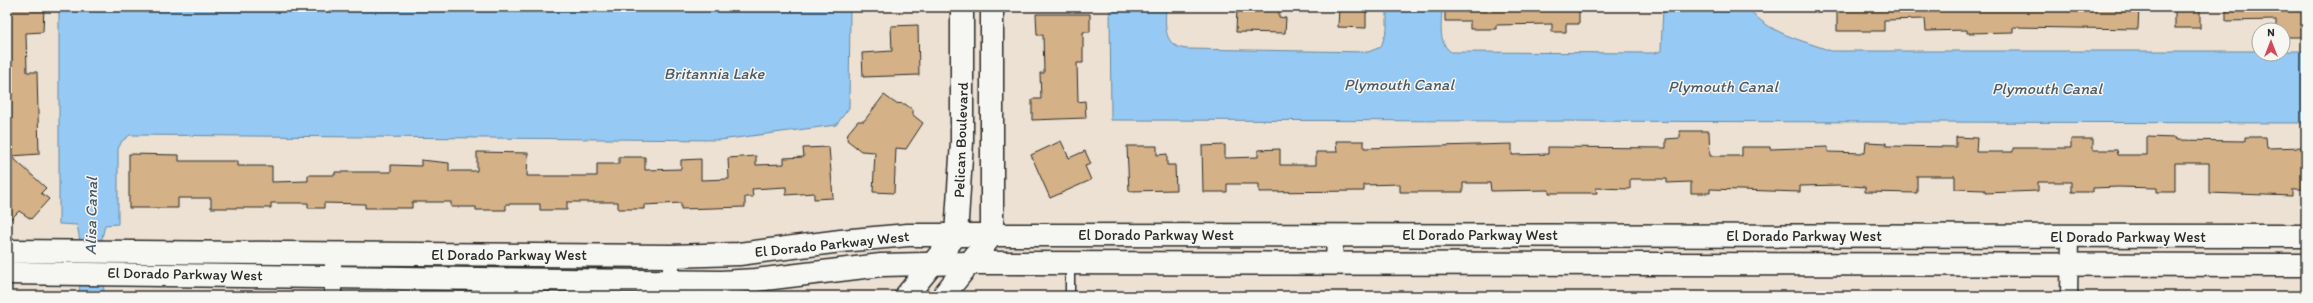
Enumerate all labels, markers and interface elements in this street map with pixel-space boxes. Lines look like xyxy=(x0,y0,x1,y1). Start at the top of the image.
north arrow xyxy=(2251,22,2291,62)
text: N xyxy=(2267,26,2275,39)
water label: Britannia Lake xyxy=(664,64,766,83)
water label: Plymouth Canal xyxy=(1344,75,1455,94)
water label: Plymouth Canal xyxy=(1668,77,1779,96)
water label: Plymouth Canal xyxy=(1992,79,2103,98)
street label: Pelican Boulevard xyxy=(950,81,972,198)
water label: Alisa Canal xyxy=(81,175,101,255)
street label: El Dorado Parkway West xyxy=(1078,226,1234,244)
street label: El Dorado Parkway West xyxy=(1402,226,1558,244)
street label: El Dorado Parkway West xyxy=(754,227,911,261)
street label: El Dorado Parkway West xyxy=(1726,227,1882,245)
street label: El Dorado Parkway West xyxy=(2050,228,2206,246)
street label: El Dorado Parkway West xyxy=(431,246,587,264)
street label: El Dorado Parkway West xyxy=(107,264,263,284)

